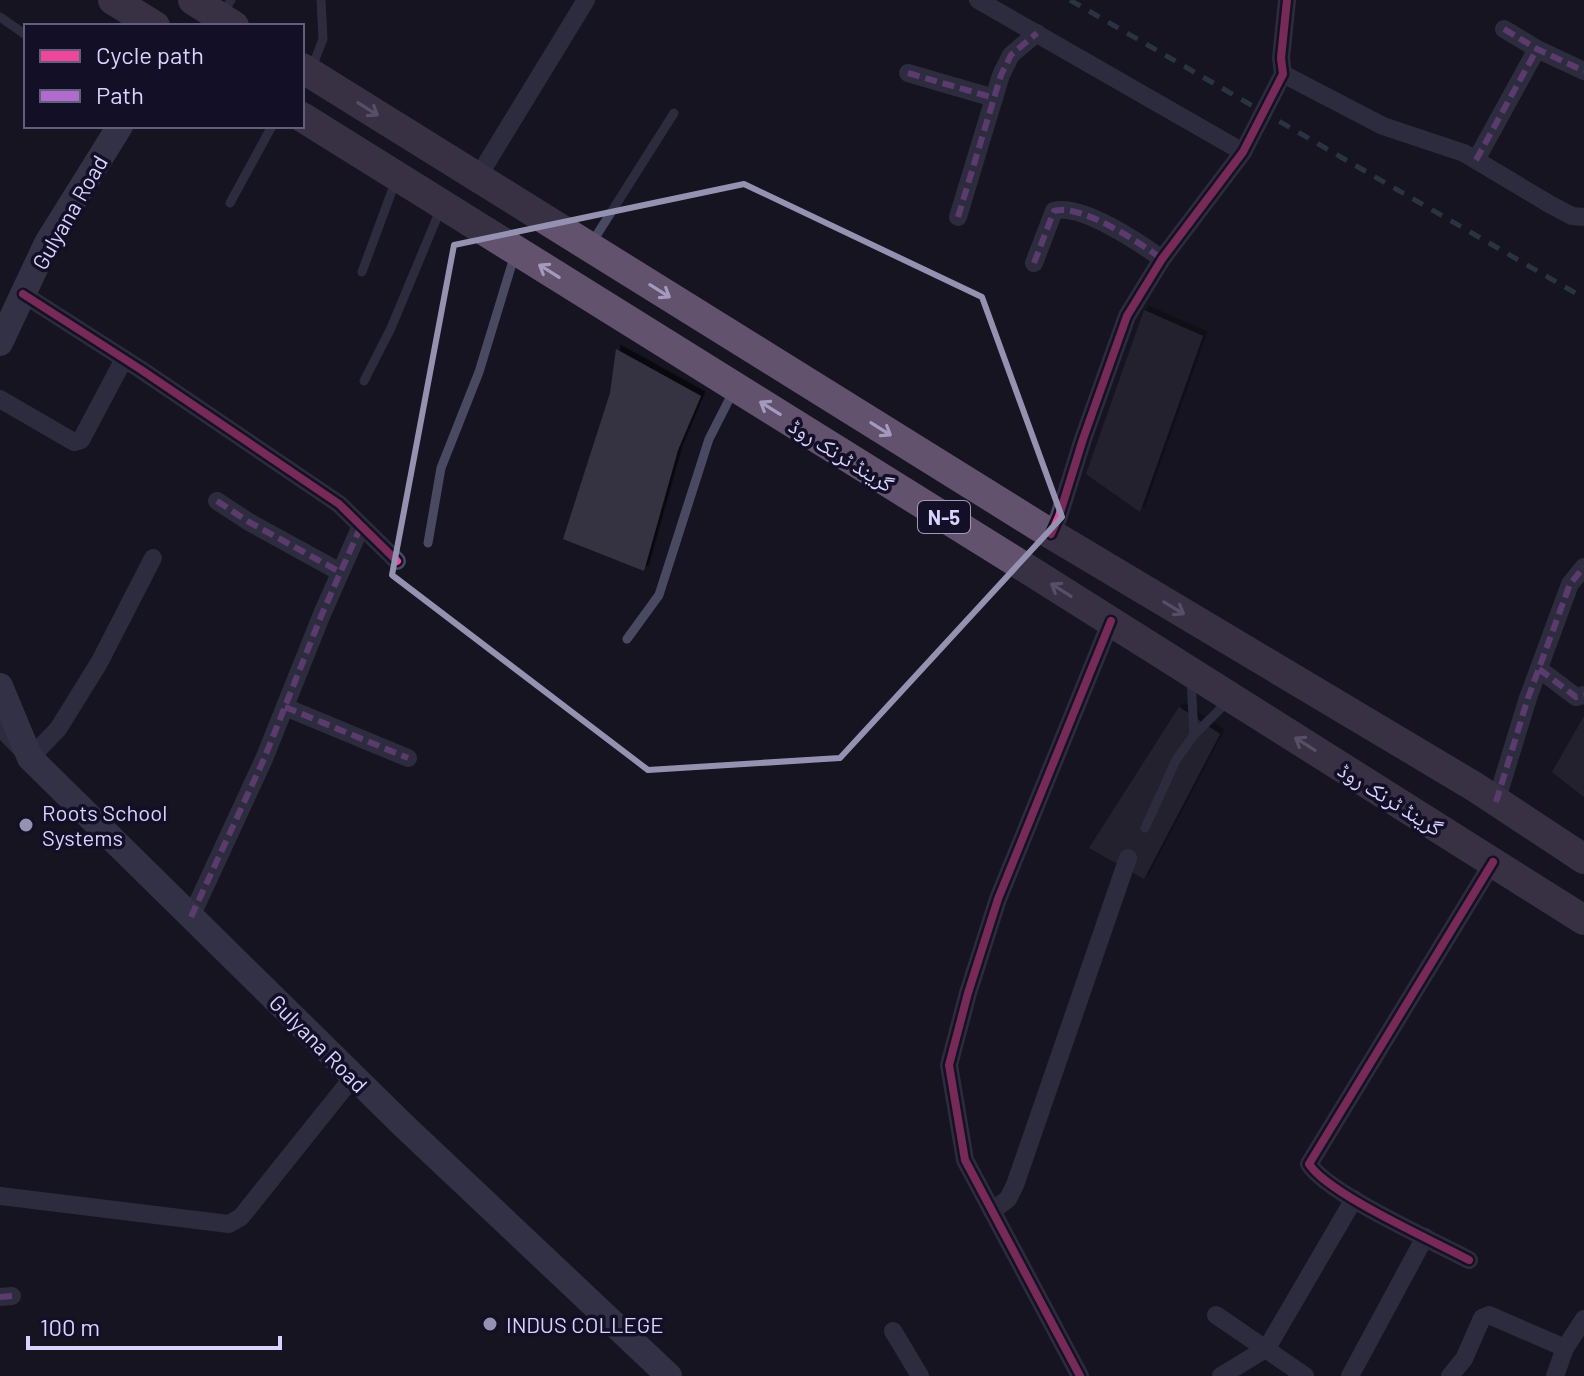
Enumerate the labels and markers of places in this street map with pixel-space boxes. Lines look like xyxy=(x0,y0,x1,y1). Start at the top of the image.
place label: Roots School Systems xyxy=(42,799,167,850)
marker: Roots School Systems xyxy=(17,816,35,834)
place label: INDUS COLLEGE xyxy=(506,1311,664,1337)
marker: INDUS COLLEGE xyxy=(481,1315,499,1333)

